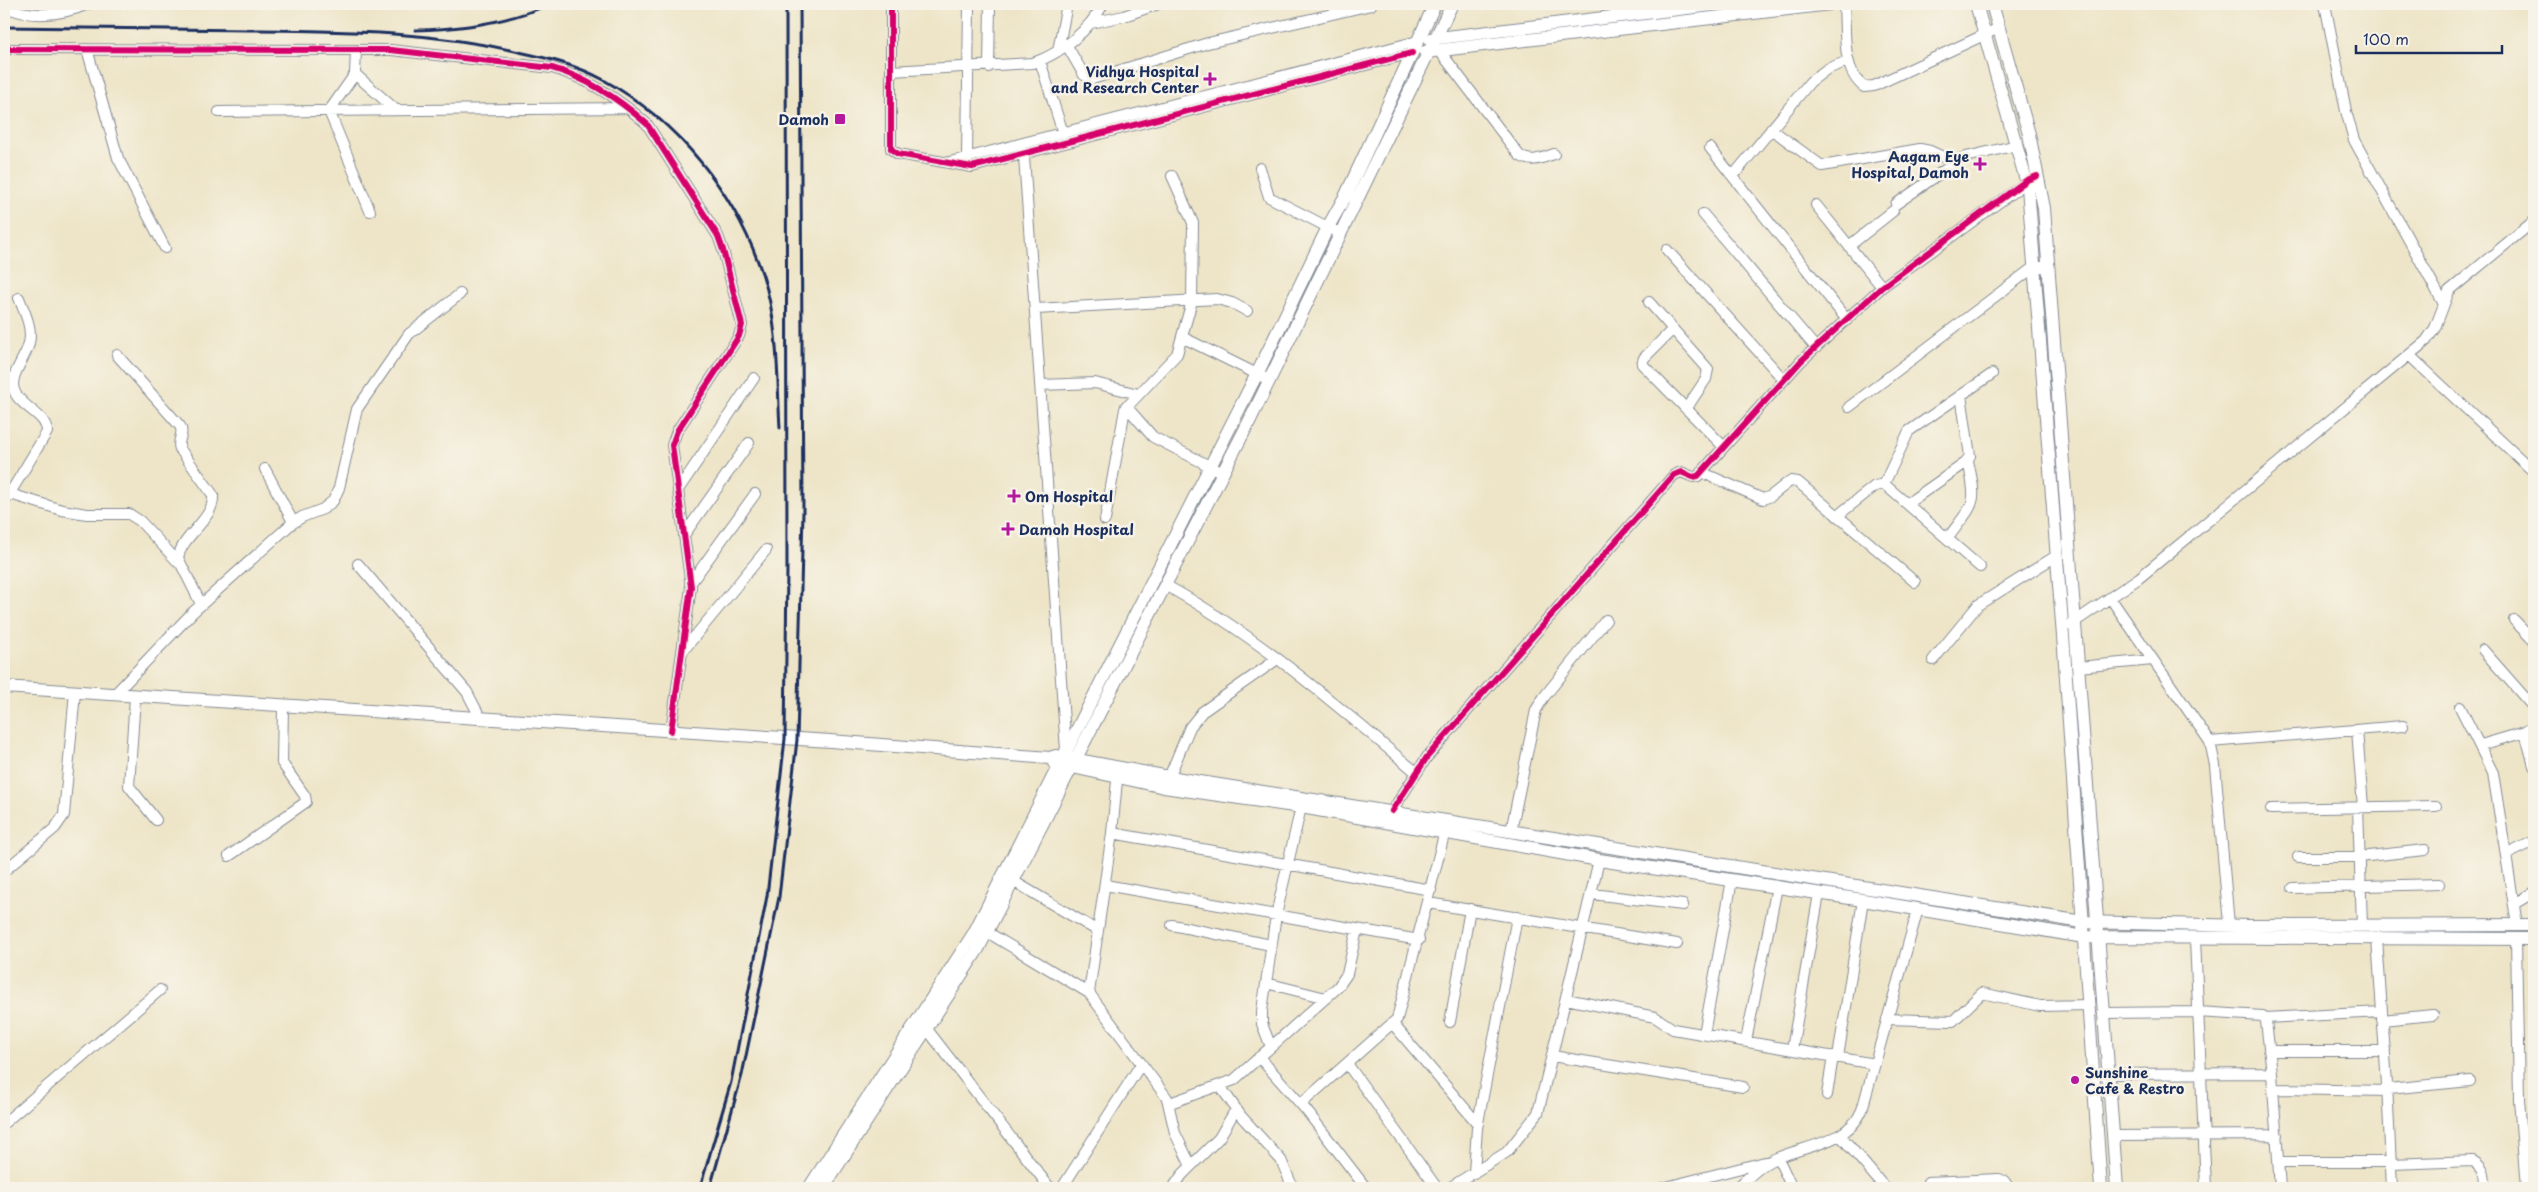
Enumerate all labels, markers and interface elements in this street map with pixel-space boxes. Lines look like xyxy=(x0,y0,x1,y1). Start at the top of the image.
scale bar xyxy=(2356,22,2502,54)
text: 100 m xyxy=(2363,27,2409,50)
place label: Vidhya Hospital and Research Center xyxy=(1051,61,1200,98)
marker: Vidhya Hospital and Research Center xyxy=(1203,72,1217,86)
place label: Damoh xyxy=(778,109,829,130)
marker: Damoh xyxy=(833,112,847,126)
place label: Aagam Eye Hospital, Damoh xyxy=(1851,146,1969,183)
marker: Aagam Eye Hospital, Damoh xyxy=(1973,157,1987,171)
place label: Om Hospital xyxy=(1025,486,1113,507)
marker: Om Hospital xyxy=(1007,489,1021,503)
place label: Damoh Hospital xyxy=(1019,519,1134,540)
marker: Damoh Hospital xyxy=(1001,522,1015,536)
place label: Sunshine Cafe & Restro xyxy=(2085,1062,2184,1099)
marker: Sunshine Cafe & Restro xyxy=(2069,1074,2081,1086)

